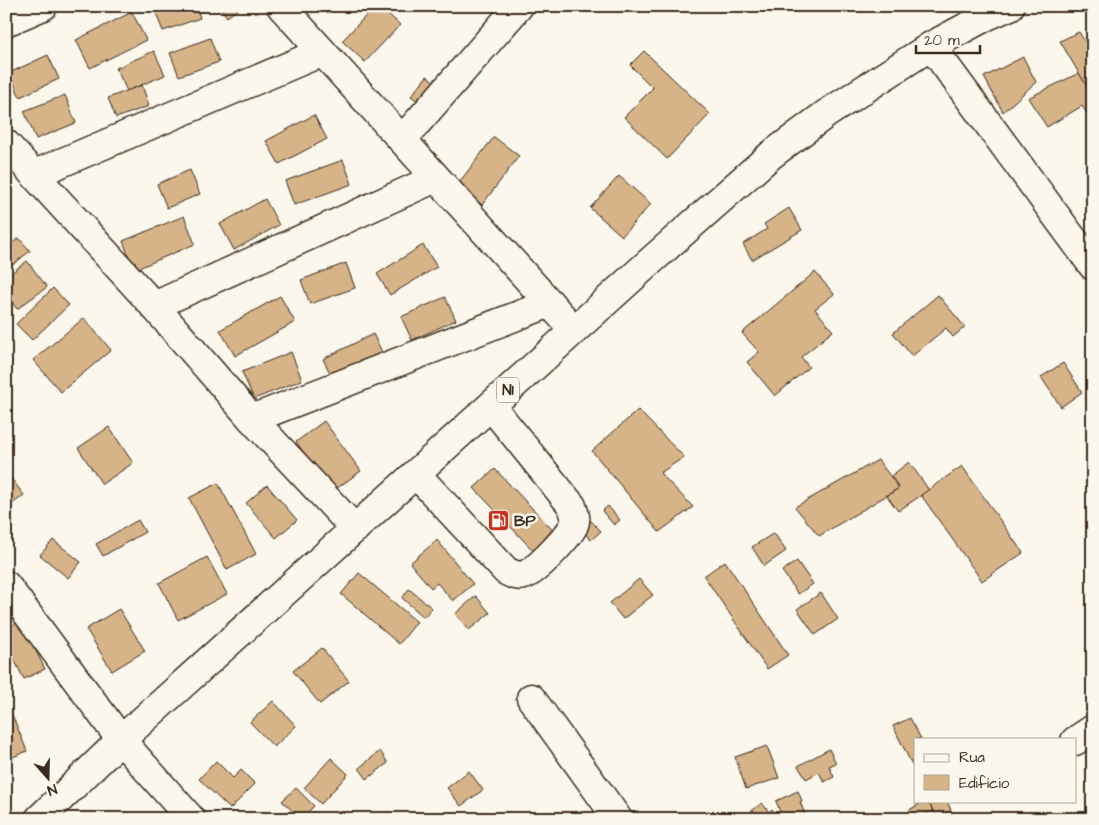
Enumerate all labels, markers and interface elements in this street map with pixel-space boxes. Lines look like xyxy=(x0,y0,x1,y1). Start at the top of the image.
scale bar xyxy=(916,22,980,54)
text: 20 m xyxy=(924,30,960,51)
road number: N1 xyxy=(497,378,519,402)
fuel station icon: BP xyxy=(486,509,510,533)
place label: BP xyxy=(514,510,536,532)
legend xyxy=(914,738,1076,802)
text: Rua xyxy=(959,747,985,768)
north arrow xyxy=(22,752,72,802)
text: Edifício xyxy=(959,773,1010,794)
text: N xyxy=(44,778,60,800)

